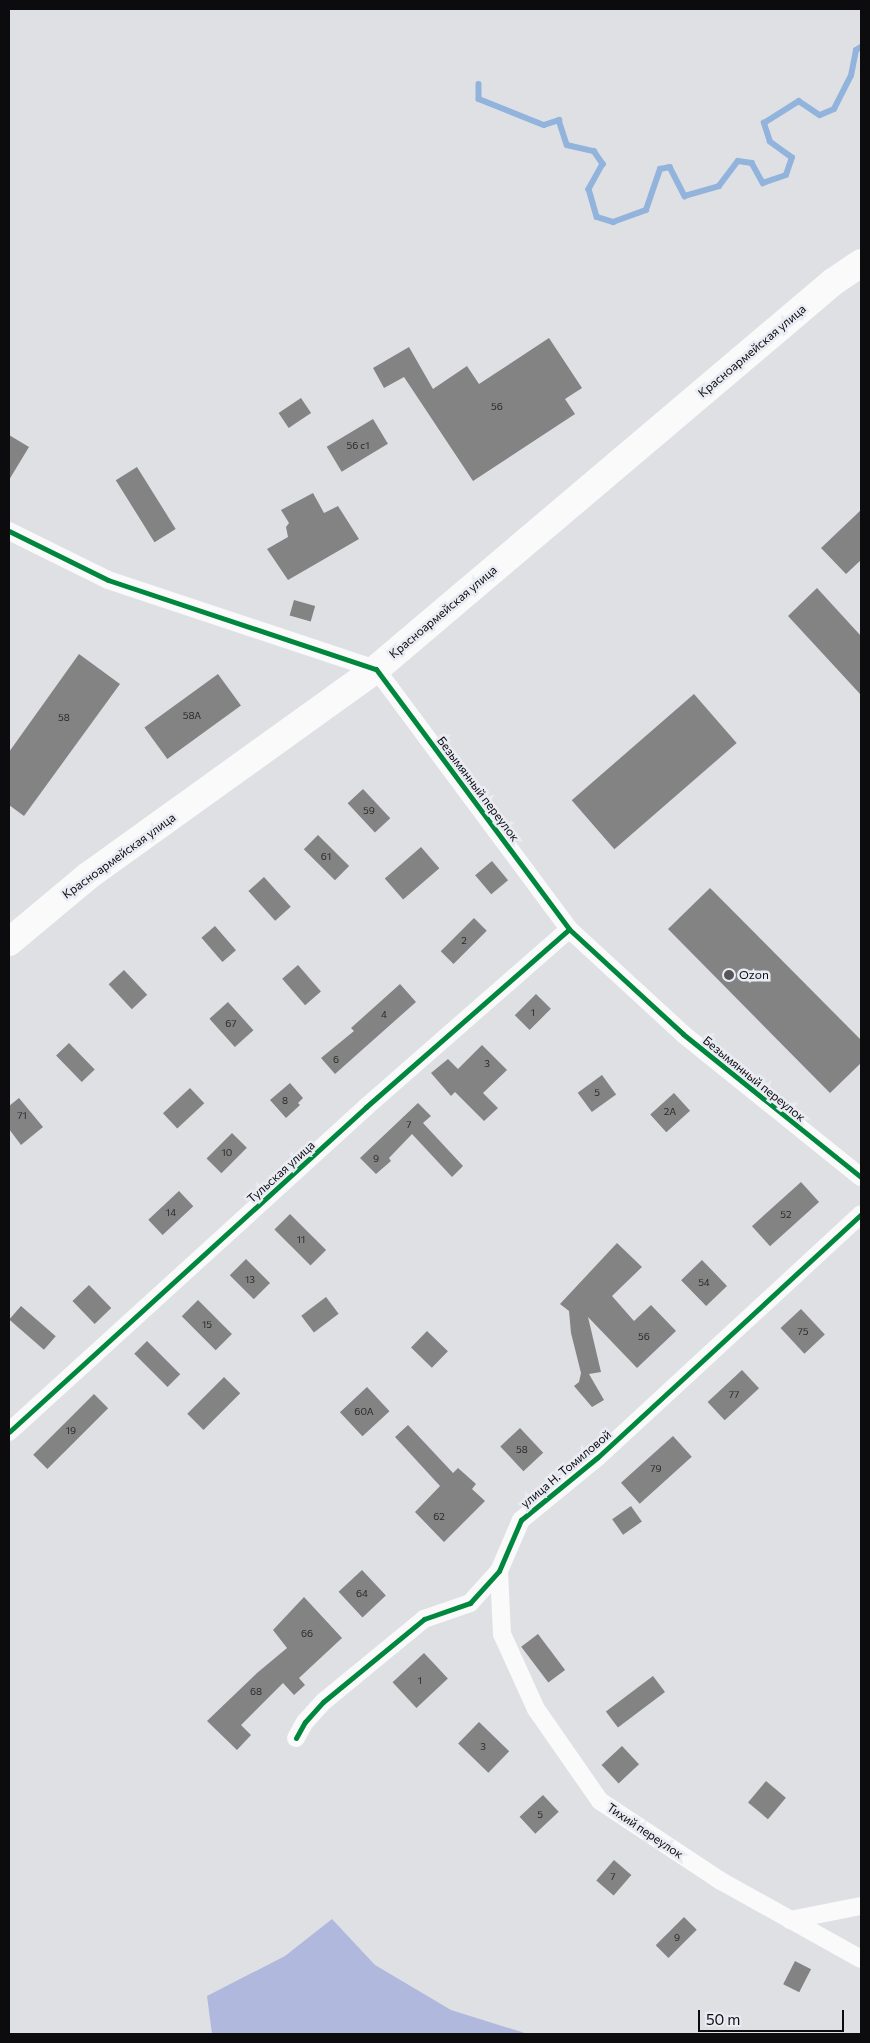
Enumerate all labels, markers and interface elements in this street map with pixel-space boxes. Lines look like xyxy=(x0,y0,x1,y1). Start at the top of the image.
street label: Красноармейская улица xyxy=(695,302,809,400)
house number: 56 xyxy=(491,401,503,413)
house number: 56 с1 xyxy=(347,440,369,452)
street label: Красноармейская улица xyxy=(386,563,500,661)
house number: 58А xyxy=(183,710,201,722)
house number: 58 xyxy=(58,712,70,724)
street label: Безымянный переулок xyxy=(434,734,522,844)
house number: 59 xyxy=(363,805,375,817)
street label: Красноармейская улица xyxy=(60,810,178,902)
house number: 61 xyxy=(321,851,331,863)
house number: 2 xyxy=(461,935,467,947)
place label: Ozon xyxy=(739,968,769,982)
marker: Ozon xyxy=(723,969,735,981)
house number: 1 xyxy=(531,1007,535,1019)
house number: 4 xyxy=(381,1009,387,1021)
house number: 67 xyxy=(225,1018,237,1030)
street label: Безымянный переулок xyxy=(700,1033,808,1125)
house number: 6 xyxy=(333,1054,339,1066)
house number: 3 xyxy=(484,1058,490,1070)
house number: 5 xyxy=(594,1087,600,1099)
house number: 8 xyxy=(282,1095,288,1107)
house number: 2А xyxy=(664,1106,676,1118)
house number: 71 xyxy=(17,1110,27,1122)
house number: 7 xyxy=(406,1119,412,1131)
street label: Тульская улица xyxy=(244,1138,318,1206)
house number: 10 xyxy=(222,1147,232,1159)
house number: 9 xyxy=(373,1153,379,1165)
house number: 14 xyxy=(166,1207,176,1219)
house number: 52 xyxy=(780,1209,792,1221)
house number: 11 xyxy=(297,1234,305,1246)
house number: 13 xyxy=(245,1274,255,1286)
house number: 54 xyxy=(698,1277,710,1289)
house number: 15 xyxy=(202,1319,212,1331)
house number: 75 xyxy=(798,1326,808,1338)
house number: 56 xyxy=(638,1331,650,1343)
house number: 77 xyxy=(729,1389,739,1401)
house number: 60А xyxy=(354,1406,374,1418)
house number: 19 xyxy=(66,1425,76,1437)
street label: улица Н. Томиловой xyxy=(518,1427,614,1511)
house number: 58 xyxy=(516,1444,528,1456)
house number: 79 xyxy=(650,1463,662,1475)
house number: 62 xyxy=(433,1511,445,1523)
house number: 64 xyxy=(356,1588,368,1600)
house number: 66 xyxy=(301,1628,313,1640)
house number: 1 xyxy=(418,1675,422,1687)
house number: 68 xyxy=(250,1686,262,1698)
house number: 3 xyxy=(480,1741,486,1753)
street label: Тихий переулок xyxy=(604,1800,686,1862)
house number: 5 xyxy=(537,1809,543,1821)
house number: 7 xyxy=(610,1871,616,1883)
house number: 9 xyxy=(674,1932,680,1944)
scale bar xyxy=(700,2000,846,2032)
text: 50 m xyxy=(706,2010,740,2028)

